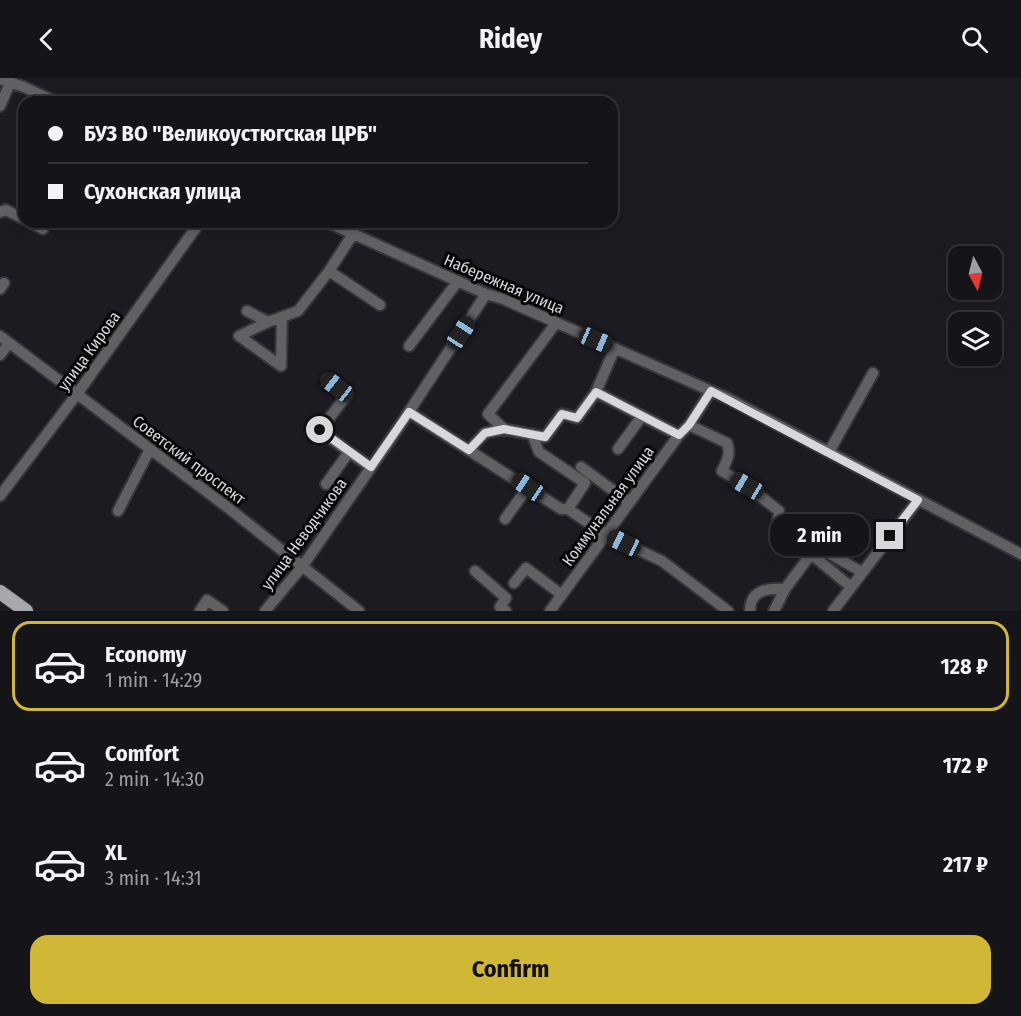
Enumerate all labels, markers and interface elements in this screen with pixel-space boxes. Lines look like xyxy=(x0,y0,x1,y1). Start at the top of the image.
icon: back xyxy=(30,23,63,56)
text: Ridey xyxy=(479,23,542,55)
icon: search xyxy=(958,23,991,56)
text: БУЗ ВО "Великоустюгская ЦРБ" xyxy=(84,120,377,147)
text: Сухонская улица xyxy=(84,178,241,205)
north arrow xyxy=(948,246,1002,300)
map controls xyxy=(948,246,1002,366)
street label: Набережная улица xyxy=(441,250,567,318)
street label: улица Кирова xyxy=(54,307,124,394)
button: layers xyxy=(948,312,1002,366)
car xyxy=(444,313,478,353)
car xyxy=(576,325,616,355)
car xyxy=(317,369,357,405)
street label: Советский проспект xyxy=(129,412,249,509)
route start xyxy=(306,416,333,443)
street label: Коммунальная улица xyxy=(558,442,658,570)
car xyxy=(508,469,548,505)
car xyxy=(727,469,767,503)
street label: улица Неводчикова xyxy=(257,474,351,594)
callout: 2 min xyxy=(770,515,869,557)
route end xyxy=(876,522,903,549)
text: 2 min xyxy=(797,523,842,547)
car xyxy=(604,527,644,559)
icon: car xyxy=(33,639,87,693)
text: Economy xyxy=(105,641,186,668)
text: 128 ₽ xyxy=(940,653,988,680)
text: 1 min · 14:29 xyxy=(105,668,202,692)
icon: car xyxy=(33,738,87,792)
text: Comfort xyxy=(105,740,179,767)
text: 172 ₽ xyxy=(943,752,988,779)
text: 2 min · 14:30 xyxy=(105,767,204,791)
icon: car xyxy=(33,837,87,891)
text: XL xyxy=(105,839,127,866)
text: 217 ₽ xyxy=(943,851,988,878)
text: 3 min · 14:31 xyxy=(105,866,202,890)
button: Confirm xyxy=(30,935,991,1004)

